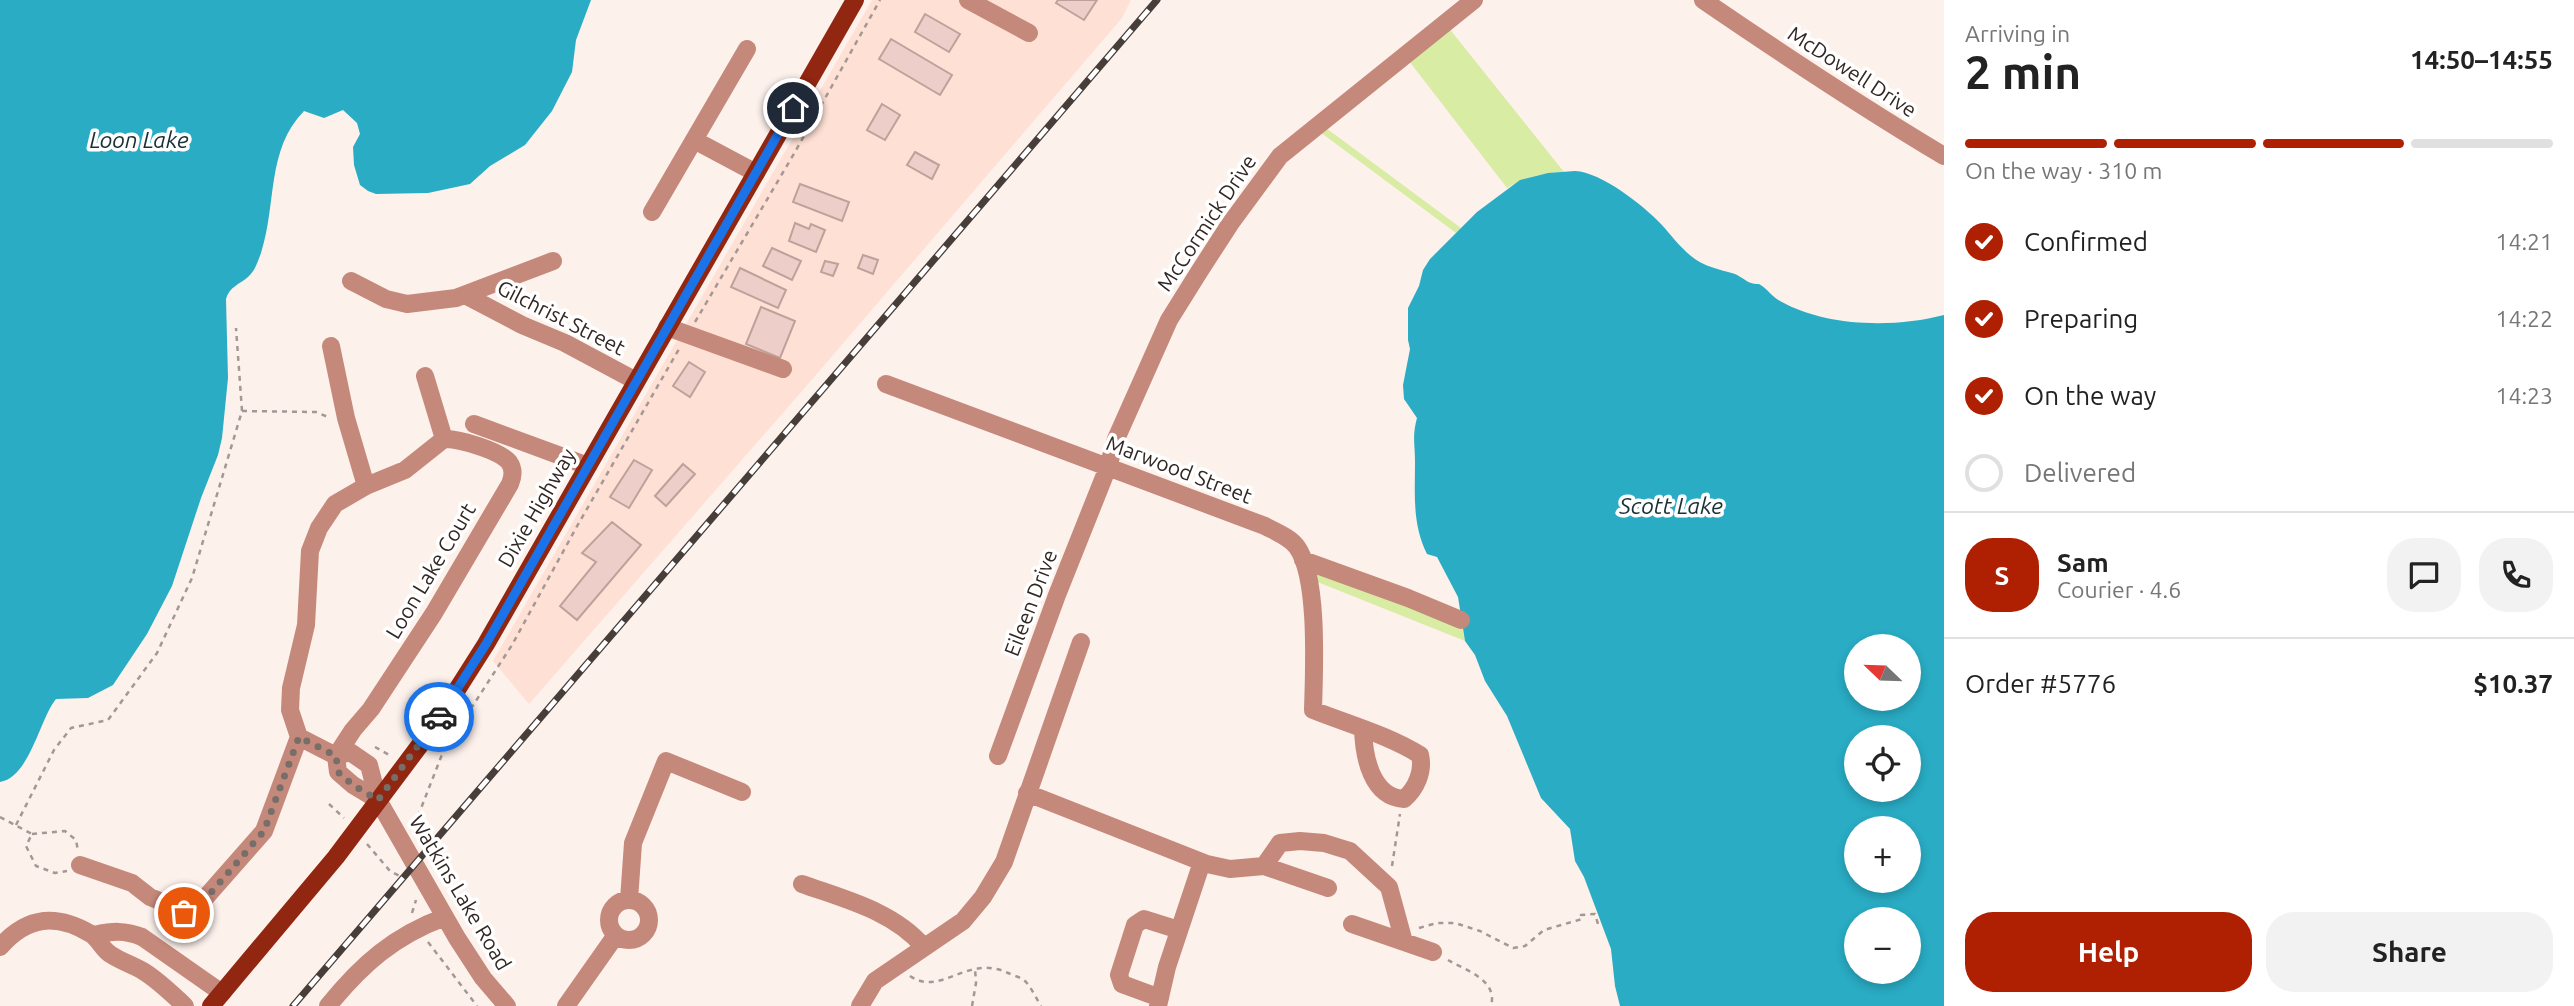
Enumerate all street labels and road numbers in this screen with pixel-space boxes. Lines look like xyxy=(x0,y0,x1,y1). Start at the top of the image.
street label: McDowell Drive xyxy=(1784,21,1921,122)
street label: McCormick Drive xyxy=(1152,150,1261,295)
street label: Gilchrist Street xyxy=(494,275,629,360)
street label: Marwood Street xyxy=(1103,430,1256,508)
street label: Dixie Highway xyxy=(492,444,580,571)
street label: Loon Lake Court xyxy=(380,498,480,642)
street label: Eileen Drive xyxy=(999,546,1061,659)
street label: Watkins Lake Road xyxy=(405,811,517,974)

